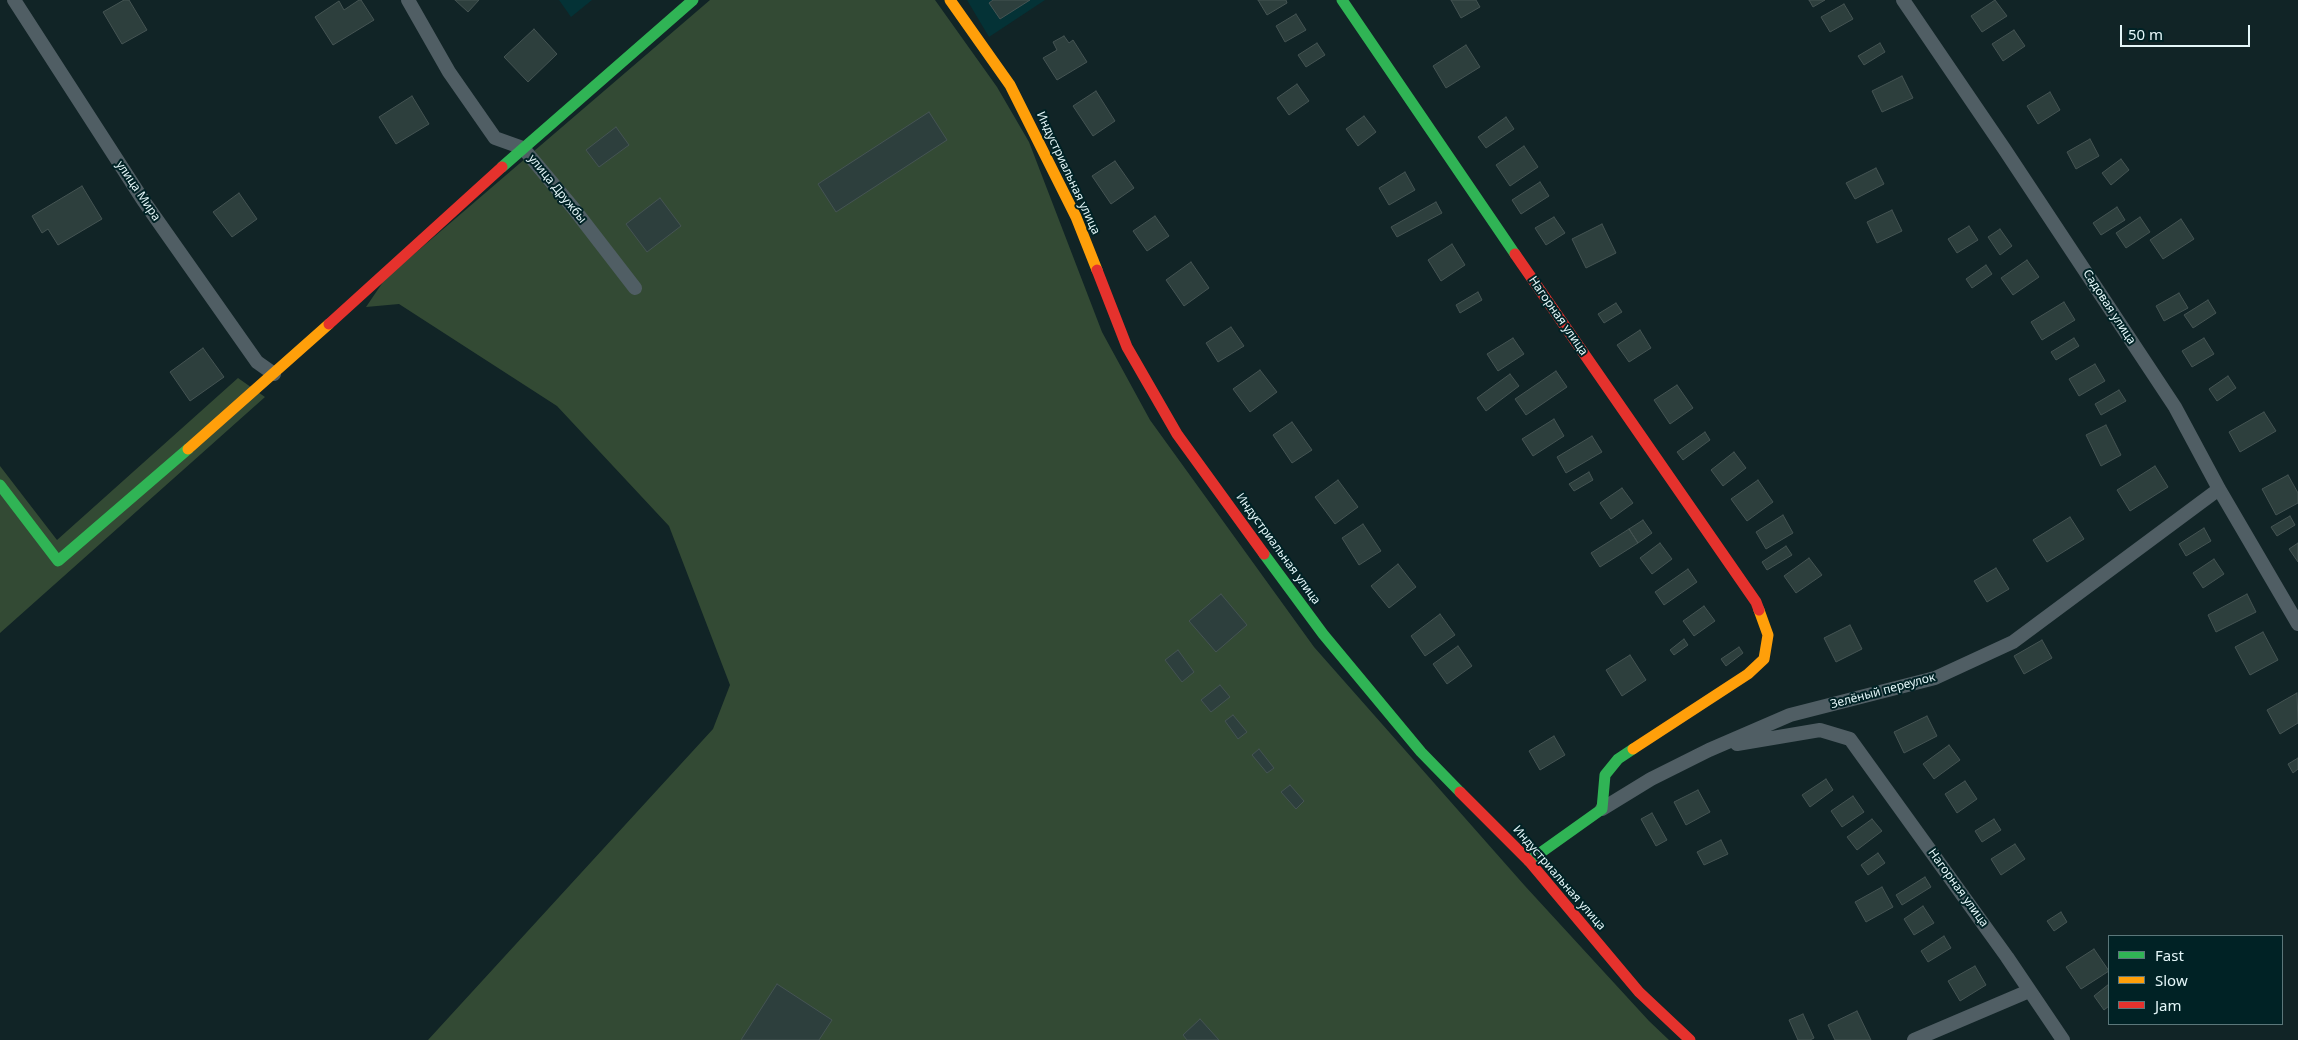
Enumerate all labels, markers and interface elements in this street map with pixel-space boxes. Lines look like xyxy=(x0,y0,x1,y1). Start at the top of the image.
scale bar xyxy=(2123,15,2253,47)
text: 50 m xyxy=(2128,24,2163,44)
street label: Индустриальная улица xyxy=(1033,109,1103,237)
street label: улица Дружбы xyxy=(525,152,589,226)
street label: улица Мира xyxy=(113,158,163,224)
street label: Садовая улица xyxy=(2079,267,2139,347)
street label: Нагорная улица xyxy=(1525,274,1591,358)
street label: Индустриальная улица xyxy=(1233,491,1323,607)
street label: Зелёный переулок xyxy=(1829,670,1937,712)
street label: Индустриальная улица xyxy=(1510,823,1608,933)
street label: Нагорная улица xyxy=(1925,846,1991,930)
legend xyxy=(2108,935,2283,1025)
text: Fast xyxy=(2155,945,2184,965)
text: Slow xyxy=(2155,970,2188,990)
text: Jam xyxy=(2155,995,2182,1015)

